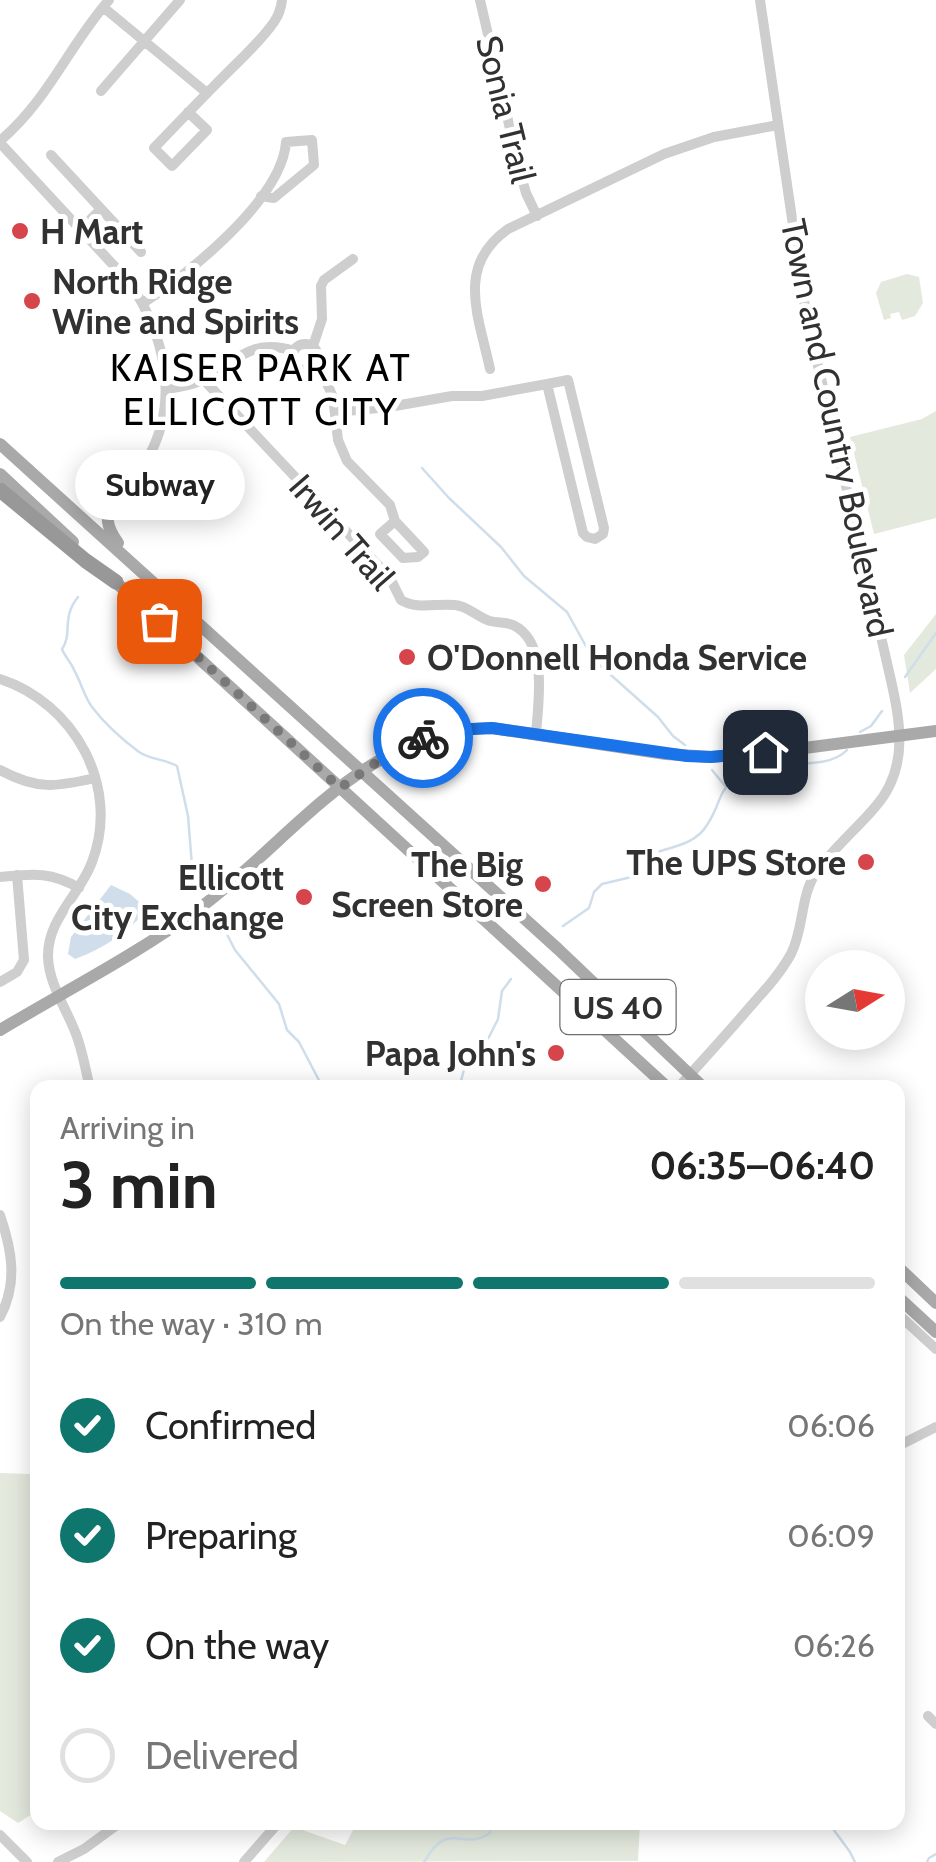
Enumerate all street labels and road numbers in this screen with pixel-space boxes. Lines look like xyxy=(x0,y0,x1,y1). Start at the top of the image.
street label: Sonia Trail xyxy=(467,31,545,188)
street label: Town and Country Boulevard xyxy=(772,215,902,641)
street label: Irwin Trail xyxy=(280,466,404,599)
road number: US 40 xyxy=(560,980,676,1034)

